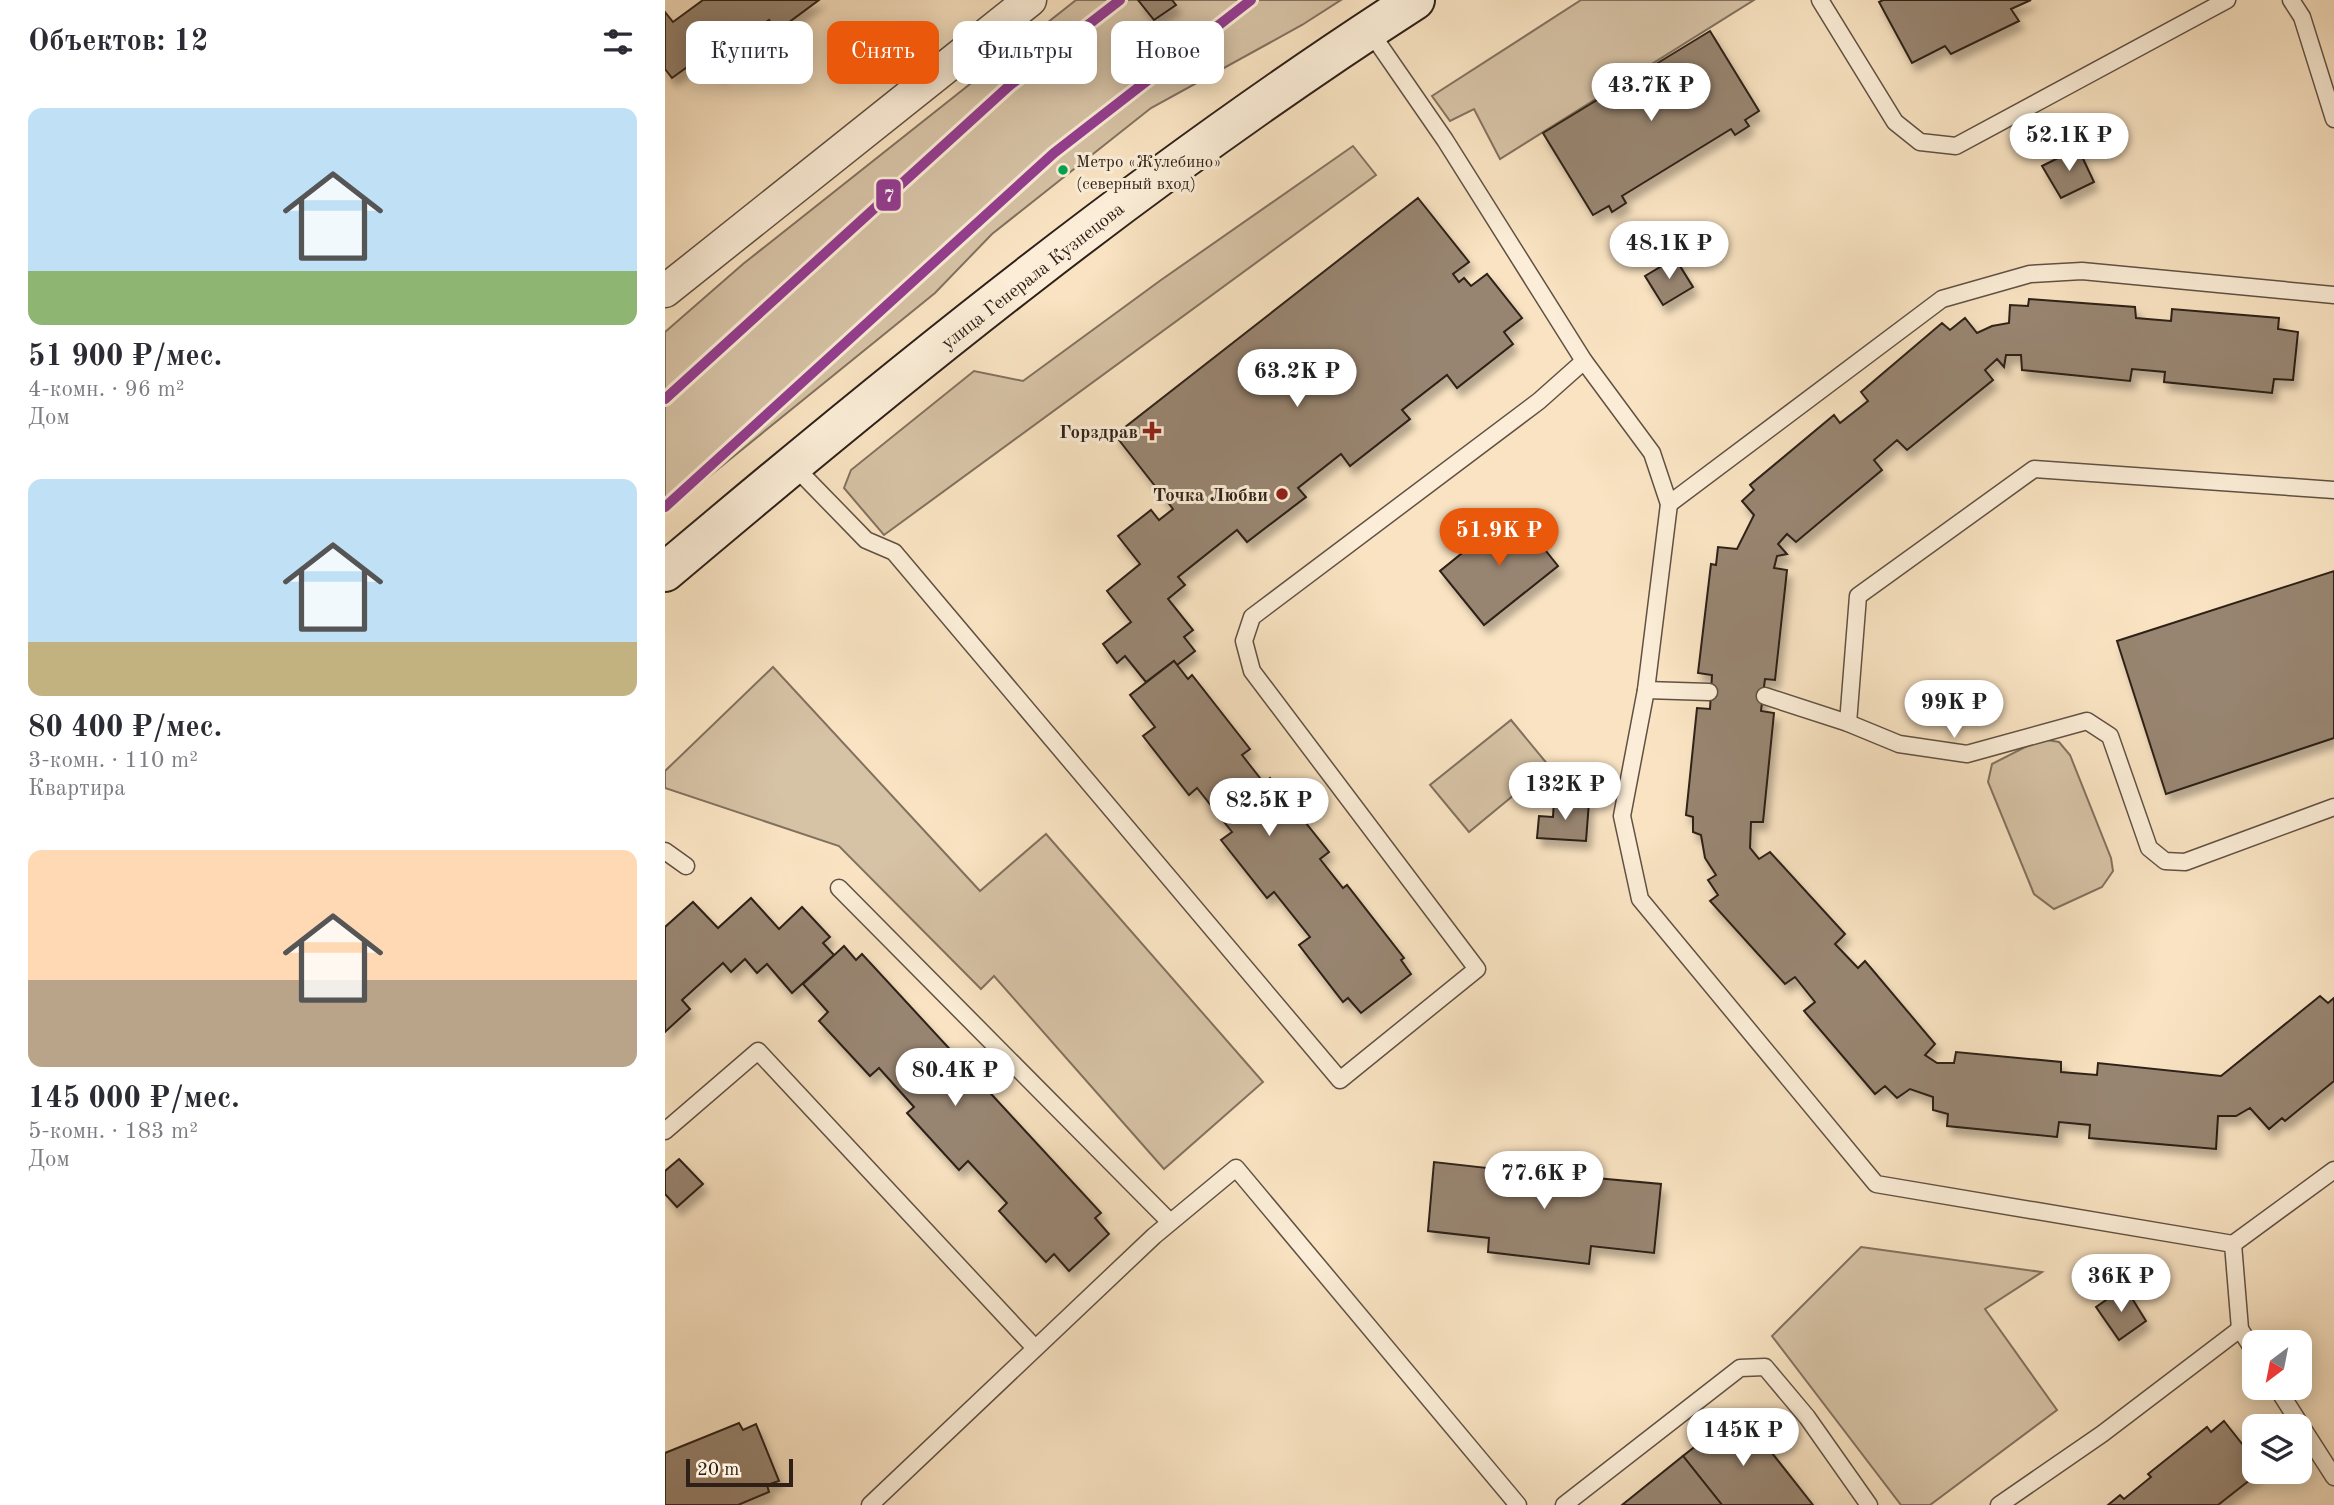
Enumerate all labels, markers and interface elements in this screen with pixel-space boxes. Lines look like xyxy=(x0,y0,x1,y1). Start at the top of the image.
chip: Купить xyxy=(686,21,813,84)
chip: Снять xyxy=(827,21,939,84)
chip: Фильтры xyxy=(953,21,1097,84)
chip: Новое xyxy=(1111,21,1224,84)
icon: filters xyxy=(599,23,637,61)
text: Объектов: 12 xyxy=(28,27,208,57)
pin: 43.7K ₽ xyxy=(1586,64,1716,123)
text: 43.7K ₽ xyxy=(1608,74,1694,97)
pin: 52.1K ₽ xyxy=(2004,114,2134,173)
text: 52.1K ₽ xyxy=(2026,124,2112,147)
icon: home xyxy=(270,153,396,279)
place label: Метро «Жулебино» (северный вход) xyxy=(1076,154,1221,193)
marker: Метро «Жулебино» (северный вход) xyxy=(1056,163,1070,177)
line badge: 7 xyxy=(875,178,902,212)
text: 7 xyxy=(883,188,895,207)
street label: улица Генерала Кузнецова xyxy=(939,200,1129,354)
pin: 48.1K ₽ xyxy=(1604,222,1734,281)
text: 48.1K ₽ xyxy=(1626,232,1712,255)
text: 51 900 ₽/мес. xyxy=(28,342,222,372)
pin: 63.2K ₽ xyxy=(1232,350,1362,409)
text: 63.2K ₽ xyxy=(1254,360,1340,383)
text: 4-комн. · 96 m² xyxy=(28,378,185,401)
text: Дом xyxy=(28,406,70,429)
marker: Горздрав xyxy=(1144,423,1160,439)
place label: Горздрав xyxy=(1059,424,1138,443)
marker: Точка Любви xyxy=(1274,486,1290,502)
place label: Точка Любви xyxy=(1153,487,1268,506)
pin: 51.9K ₽ xyxy=(1434,508,1564,568)
text: 51.9K ₽ xyxy=(1456,519,1542,542)
icon: home xyxy=(270,524,396,650)
pin: 99K ₽ xyxy=(1905,680,2003,740)
text: 99K ₽ xyxy=(1921,691,1987,714)
text: 80 400 ₽/мес. xyxy=(28,713,222,743)
text: 3-комн. · 110 m² xyxy=(28,749,198,772)
pin: 132K ₽ xyxy=(1508,762,1622,822)
text: 132K ₽ xyxy=(1525,773,1605,796)
text: Квартира xyxy=(28,777,126,800)
pin: 82.5K ₽ xyxy=(1204,778,1334,838)
text: 82.5K ₽ xyxy=(1226,789,1312,812)
icon: home xyxy=(270,895,396,1021)
pin: 80.4K ₽ xyxy=(890,1048,1020,1108)
text: 80.4K ₽ xyxy=(912,1059,998,1082)
text: 145 000 ₽/мес. xyxy=(28,1084,240,1114)
text: 5-комн. · 183 m² xyxy=(28,1120,198,1143)
text: Дом xyxy=(28,1148,70,1171)
pin: 77.6K ₽ xyxy=(1479,1152,1609,1211)
text: 77.6K ₽ xyxy=(1501,1162,1587,1185)
pin: 36K ₽ xyxy=(2072,1254,2170,1314)
text: 36K ₽ xyxy=(2088,1265,2154,1288)
north arrow xyxy=(2242,1330,2312,1400)
map controls xyxy=(2242,1330,2312,1484)
pin: 145K ₽ xyxy=(1686,1408,1800,1468)
button: layers xyxy=(2242,1414,2312,1484)
text: 145K ₽ xyxy=(1703,1419,1783,1442)
scale bar xyxy=(686,1456,793,1488)
text: 20 m xyxy=(697,1461,739,1480)

